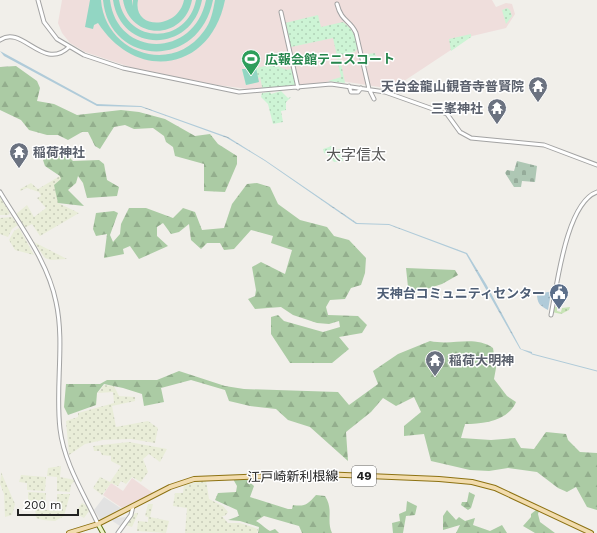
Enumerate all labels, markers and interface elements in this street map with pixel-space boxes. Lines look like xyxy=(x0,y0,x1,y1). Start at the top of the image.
sports icon: 広報会館テニスコート xyxy=(240,48,262,76)
place label: 広報会館テニスコート xyxy=(265,52,395,67)
temple icon: 天台金龍山観音寺普賢院 xyxy=(527,75,549,103)
place label: 天台金龍山観音寺普賢院 xyxy=(381,79,524,94)
temple icon: 三峯神社 xyxy=(486,97,508,125)
place label: 三峯神社 xyxy=(431,101,483,116)
temple icon: 稲荷神社 xyxy=(8,141,30,169)
place label: 稲荷神社 xyxy=(33,145,85,160)
district label: 大字信太 xyxy=(326,146,386,164)
public building icon: 天神台コミュニティセンター xyxy=(548,282,570,310)
place label: 天神台コミュニティセンター xyxy=(377,286,545,301)
temple icon: 稲荷大明神 xyxy=(424,349,446,377)
place label: 稲荷大明神 xyxy=(449,353,514,368)
road number: 49 xyxy=(352,466,376,486)
street label: 江戸崎新利根線 xyxy=(247,468,339,485)
scale bar xyxy=(18,491,78,517)
text: 200 m xyxy=(24,498,61,512)

